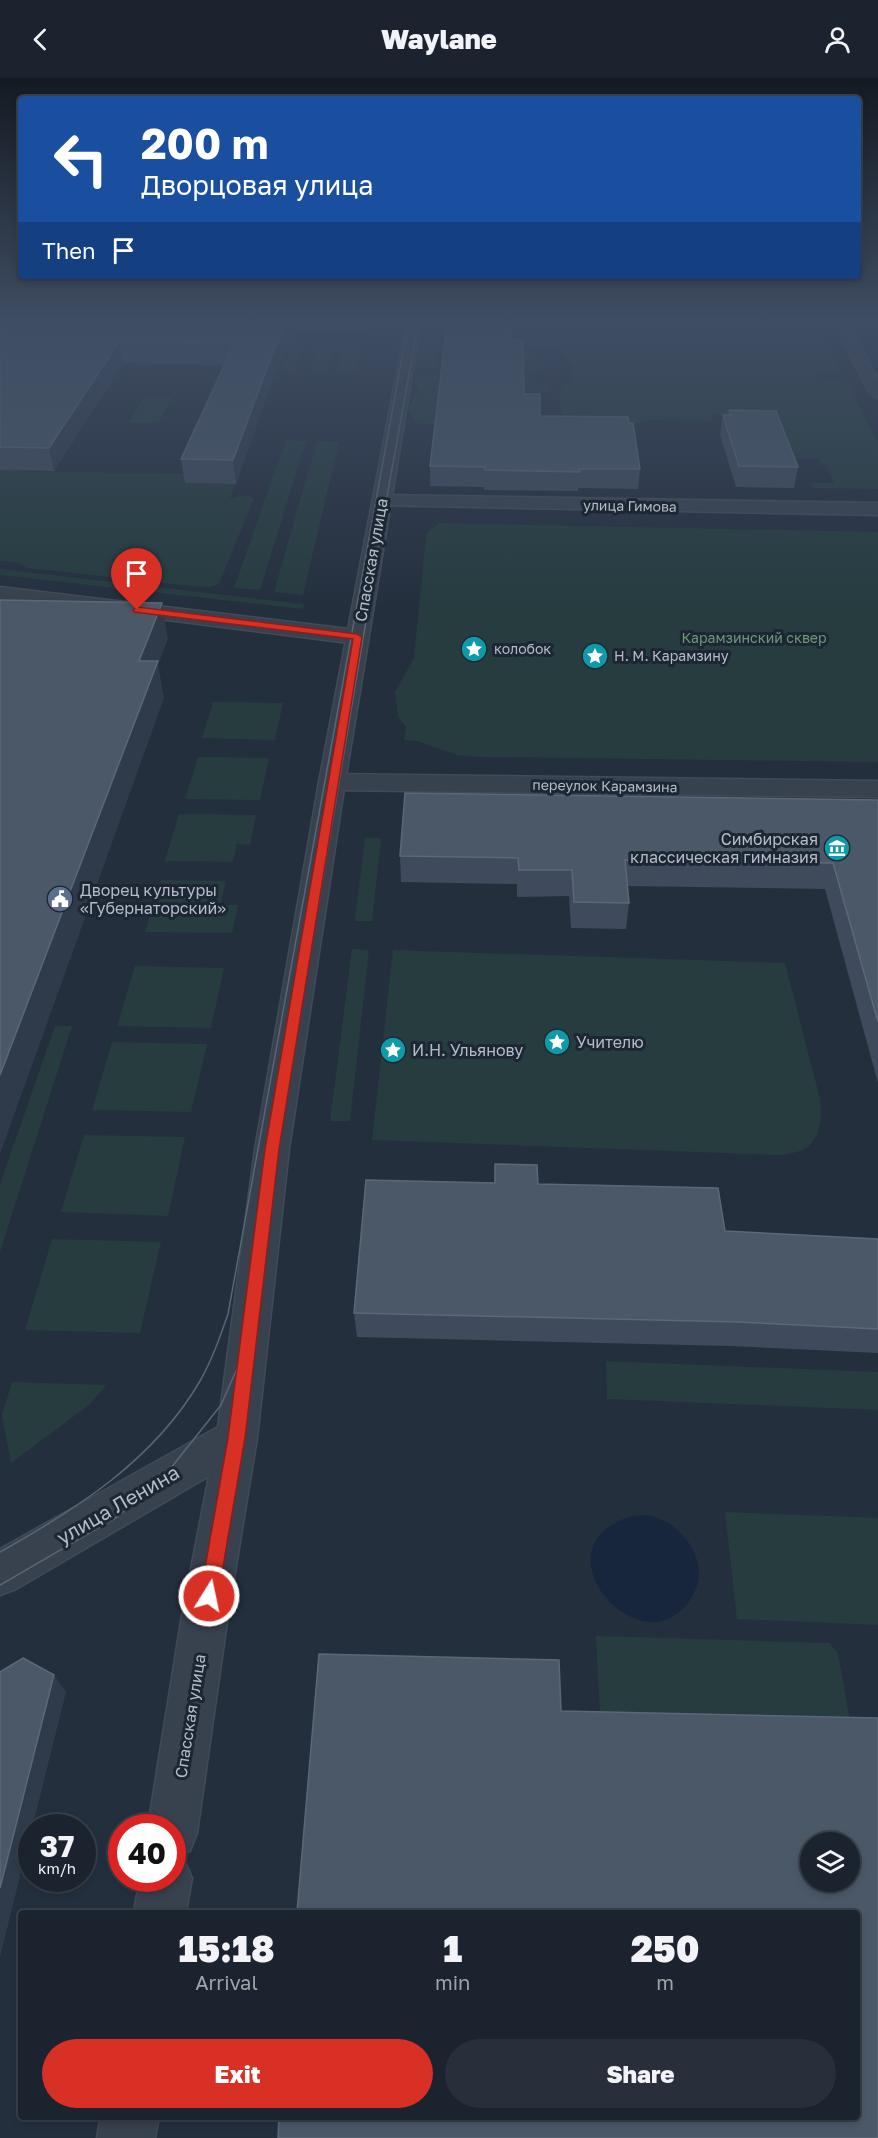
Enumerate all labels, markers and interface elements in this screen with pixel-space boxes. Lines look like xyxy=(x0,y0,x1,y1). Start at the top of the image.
icon: back xyxy=(24,23,57,56)
text: Waylane xyxy=(381,23,497,55)
icon: person xyxy=(821,23,854,56)
text: 200 m xyxy=(141,118,268,168)
icon: left xyxy=(42,120,120,198)
text: Дворцовая улица xyxy=(141,169,373,201)
icon: arrive xyxy=(107,234,140,267)
text: Then xyxy=(42,237,95,264)
street label: улица Гимова xyxy=(583,496,677,515)
street label: Спасская улица xyxy=(350,497,392,623)
pin xyxy=(111,548,162,610)
icon: arrive xyxy=(120,557,153,590)
park label: Карамзинский сквер xyxy=(681,629,827,646)
place icon: колобок xyxy=(459,634,489,664)
place label: колобок xyxy=(494,640,551,657)
place icon: Н. М. Карамзину xyxy=(580,641,610,671)
place label: Н. М. Карамзину xyxy=(614,647,729,664)
street label: переулок Карамзина xyxy=(532,776,678,795)
place label: Симбирская классическая гимназия xyxy=(630,829,818,867)
museum icon: Симбирская классическая гимназия xyxy=(822,833,852,863)
place label: Дворец культуры «Губернаторский» xyxy=(80,880,226,918)
public building icon: Дворец культуры «Губернаторский» xyxy=(45,884,75,914)
place icon: Учителю xyxy=(542,1027,572,1057)
place label: Учителю xyxy=(576,1032,644,1052)
place icon: И.Н. Ульянову xyxy=(378,1035,408,1065)
place label: И.Н. Ульянову xyxy=(412,1040,523,1060)
street label: улица Ленина xyxy=(52,1459,183,1549)
position arrow xyxy=(177,1564,241,1628)
street label: Спасская улица xyxy=(170,1653,210,1779)
speed limit sign: 40 xyxy=(108,1814,186,1892)
text: 37 xyxy=(40,1828,74,1864)
map controls xyxy=(800,1832,860,1892)
button: layers xyxy=(800,1832,860,1892)
text: km/h xyxy=(38,1859,76,1877)
text: 15:18 xyxy=(178,1927,275,1970)
text: 1 xyxy=(443,1927,462,1970)
text: 250 xyxy=(631,1927,700,1970)
text: Arrival xyxy=(195,1970,258,1994)
text: min xyxy=(435,1970,470,1994)
text: m xyxy=(656,1970,674,1994)
button: Exit xyxy=(42,2039,433,2108)
button: Share xyxy=(445,2039,836,2108)

